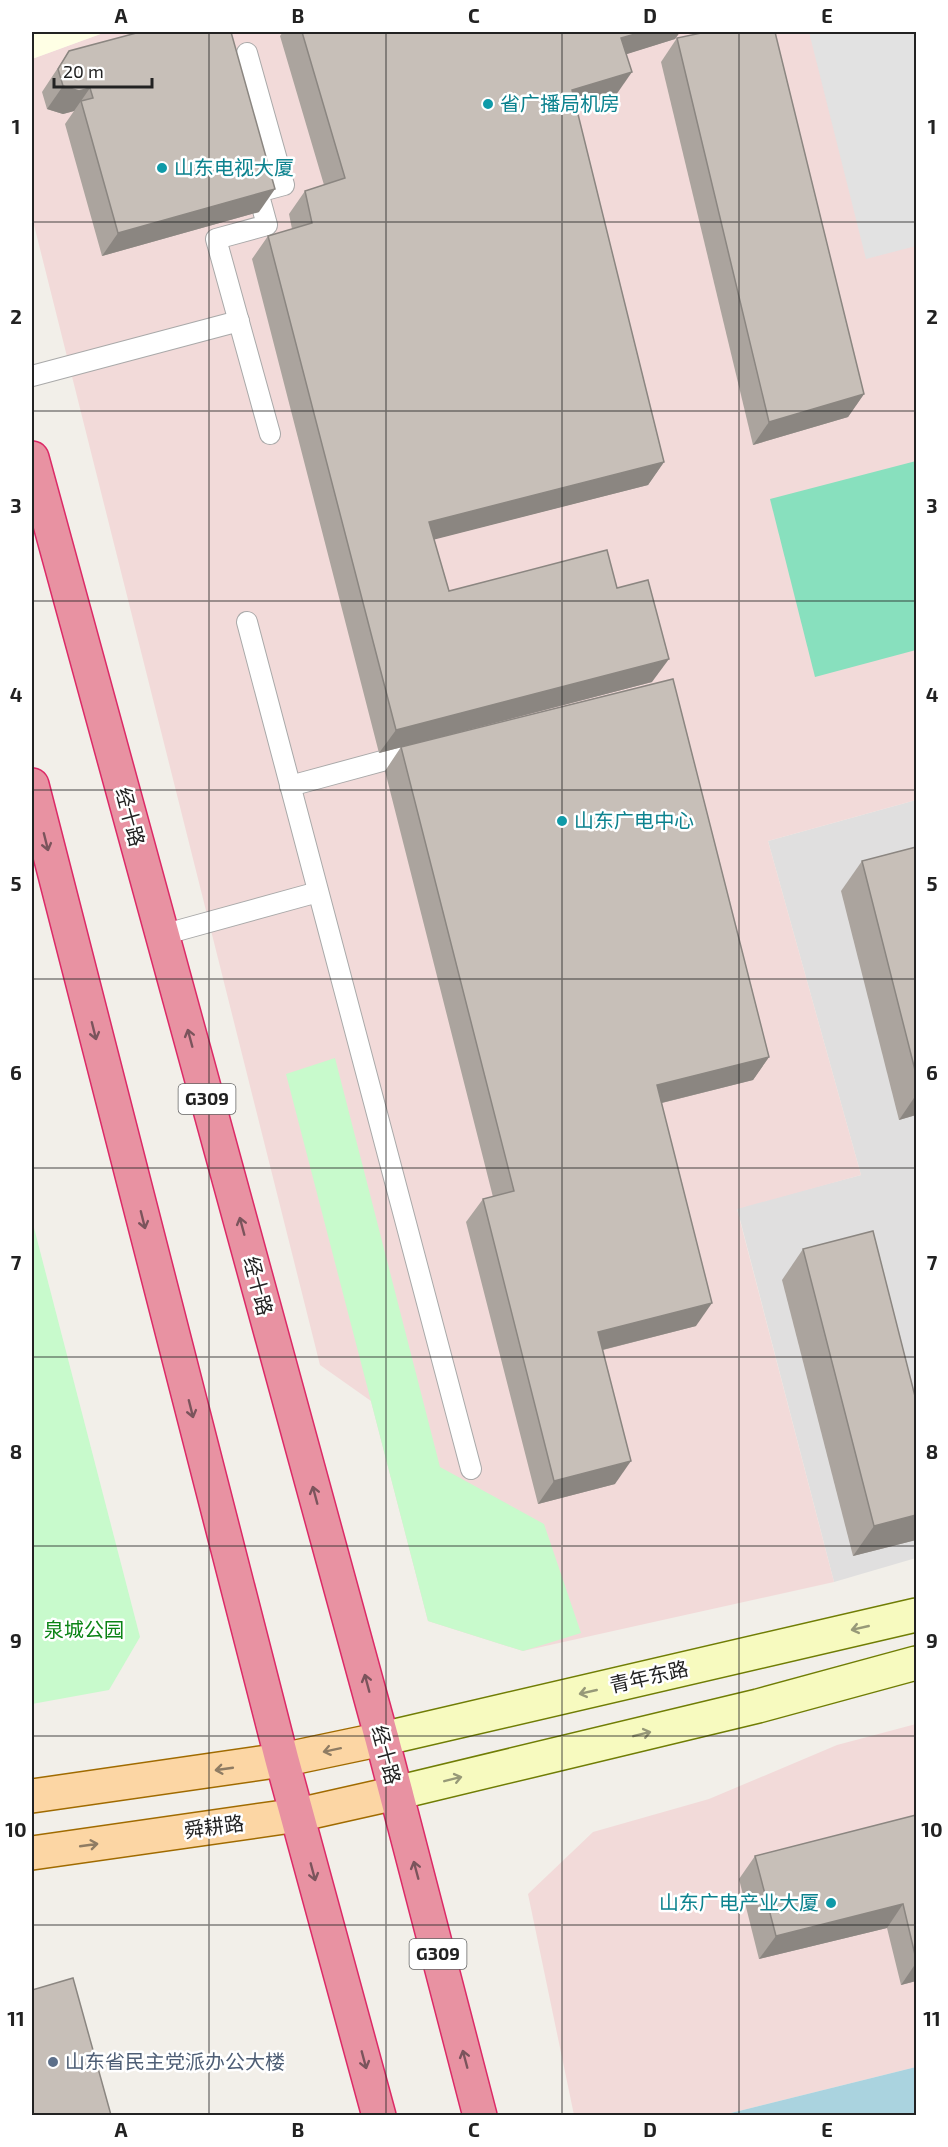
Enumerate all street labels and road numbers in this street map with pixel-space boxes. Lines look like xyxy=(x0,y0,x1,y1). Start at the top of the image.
street label: 经十路 xyxy=(112,785,150,849)
road number: G309 xyxy=(178,1084,236,1114)
street label: 经十路 xyxy=(240,1254,278,1318)
street label: 青年东路 xyxy=(607,1655,690,1697)
street label: 经十路 xyxy=(368,1723,406,1787)
street label: 舜耕路 xyxy=(182,1810,245,1842)
road number: G309 xyxy=(410,1939,466,1969)

